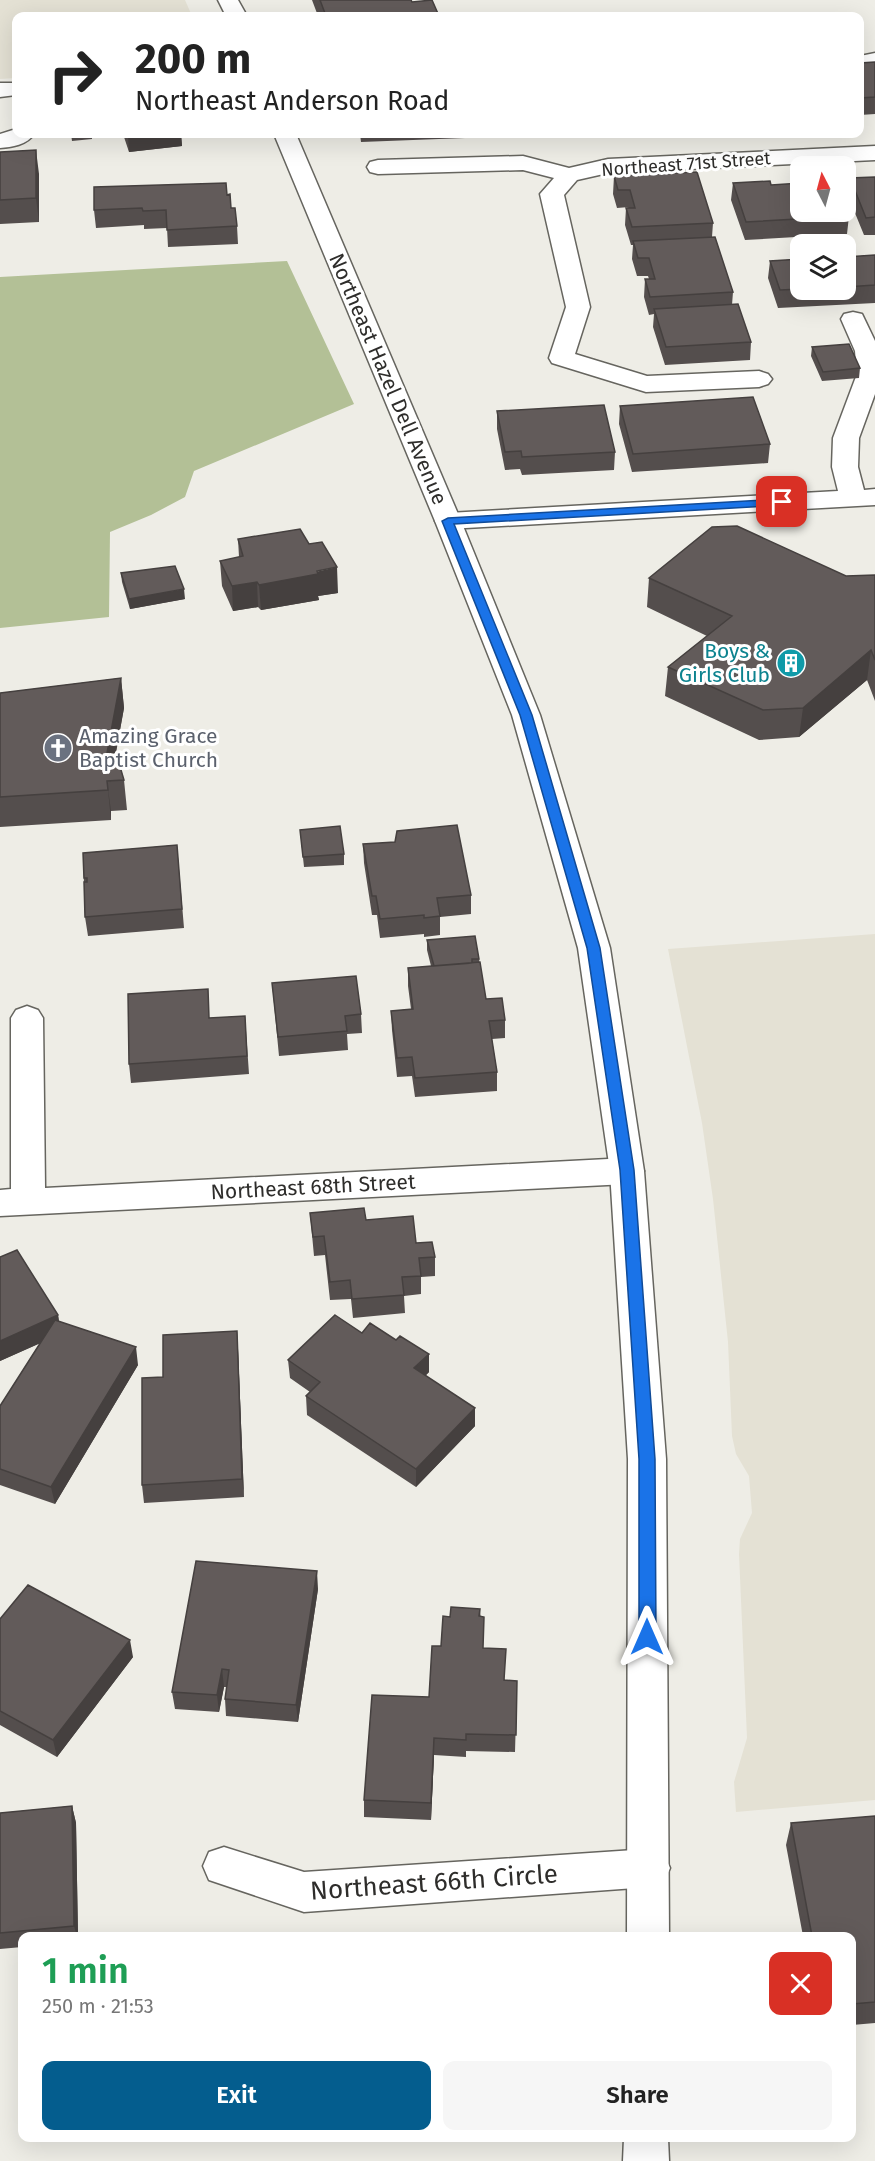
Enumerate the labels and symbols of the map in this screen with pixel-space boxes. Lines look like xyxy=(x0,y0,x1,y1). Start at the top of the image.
street label: Northeast 71st Street xyxy=(601,147,772,181)
north arrow xyxy=(790,156,856,222)
street label: Northeast Hazel Dell Avenue xyxy=(323,249,453,509)
pin xyxy=(756,476,807,527)
place label: Boys & Girls Club xyxy=(679,638,770,688)
building icon: Boys & Girls Club xyxy=(775,647,807,679)
place label: Amazing Grace Baptist Church xyxy=(79,723,218,773)
church icon: Amazing Grace Baptist Church xyxy=(42,732,74,764)
street label: Northeast 68th Street xyxy=(210,1169,417,1205)
position arrow xyxy=(615,1605,679,1669)
street label: Northeast 66th Circle xyxy=(309,1858,559,1907)

